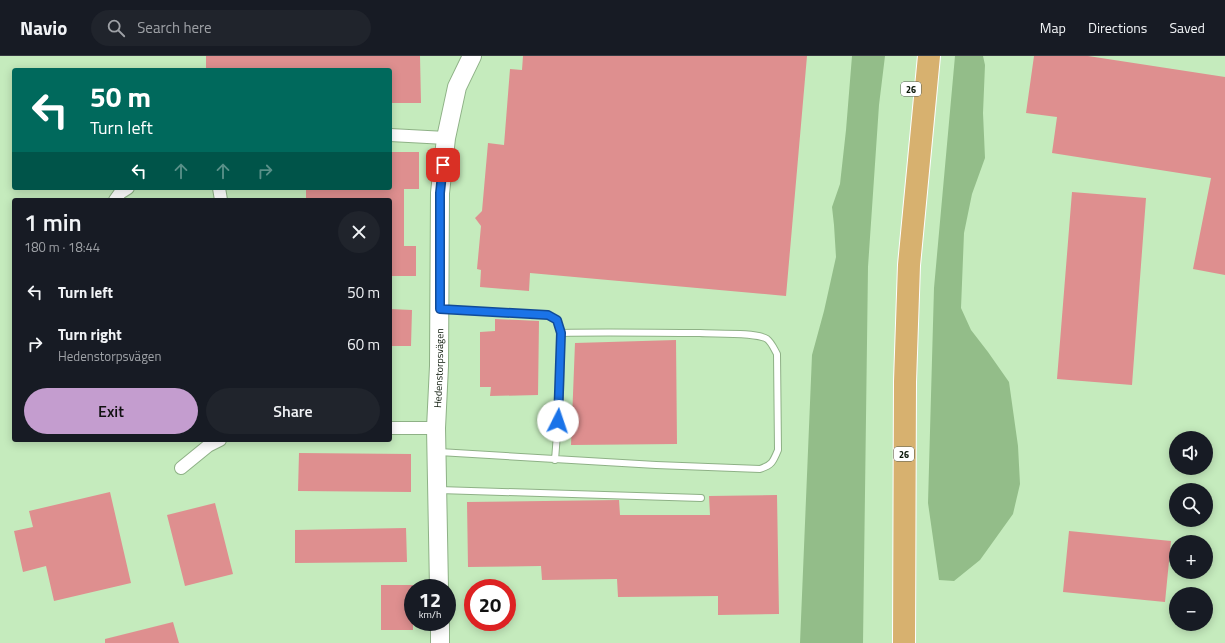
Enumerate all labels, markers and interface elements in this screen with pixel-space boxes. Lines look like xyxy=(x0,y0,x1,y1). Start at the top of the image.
search box xyxy=(91,10,371,46)
text: Navio xyxy=(20,13,67,42)
text: Search here xyxy=(137,16,212,39)
icon: search xyxy=(105,17,127,39)
text: Map xyxy=(1040,17,1066,38)
text: Directions xyxy=(1088,17,1147,38)
text: Saved xyxy=(1169,17,1205,38)
text: 50 m xyxy=(90,75,151,118)
road number: 26 xyxy=(901,82,921,96)
icon: left xyxy=(24,84,76,136)
text: Turn left xyxy=(90,114,153,141)
pin xyxy=(426,148,460,182)
icon: arrive xyxy=(432,154,454,176)
icon: left xyxy=(128,160,150,182)
icon: ahead xyxy=(170,160,192,182)
icon: ahead xyxy=(212,160,234,182)
icon: right xyxy=(254,160,276,182)
text: 1 min xyxy=(24,204,82,240)
button: close xyxy=(338,211,380,253)
text: 180 m · 18:44 xyxy=(24,237,100,257)
icon: left xyxy=(24,281,46,303)
text: Turn left xyxy=(58,281,113,304)
text: 50 m xyxy=(347,281,380,304)
text: Turn right xyxy=(58,323,122,346)
street label: Hedenstorpsvägen xyxy=(429,328,447,408)
icon: right xyxy=(24,333,46,355)
text: 60 m xyxy=(347,333,380,356)
text: Hedenstorpsvägen xyxy=(58,346,161,366)
button: Exit xyxy=(24,388,198,434)
button: Share xyxy=(206,388,380,434)
position arrow xyxy=(537,400,579,442)
map controls xyxy=(1169,431,1213,631)
button: sound xyxy=(1169,431,1213,475)
road number: 26 xyxy=(894,447,914,461)
button: search xyxy=(1169,483,1213,527)
button: + xyxy=(1169,535,1213,579)
speed limit sign: 20 xyxy=(464,579,516,631)
text: 12 xyxy=(419,584,441,615)
button: − xyxy=(1169,587,1213,631)
text: km/h xyxy=(419,607,441,622)

